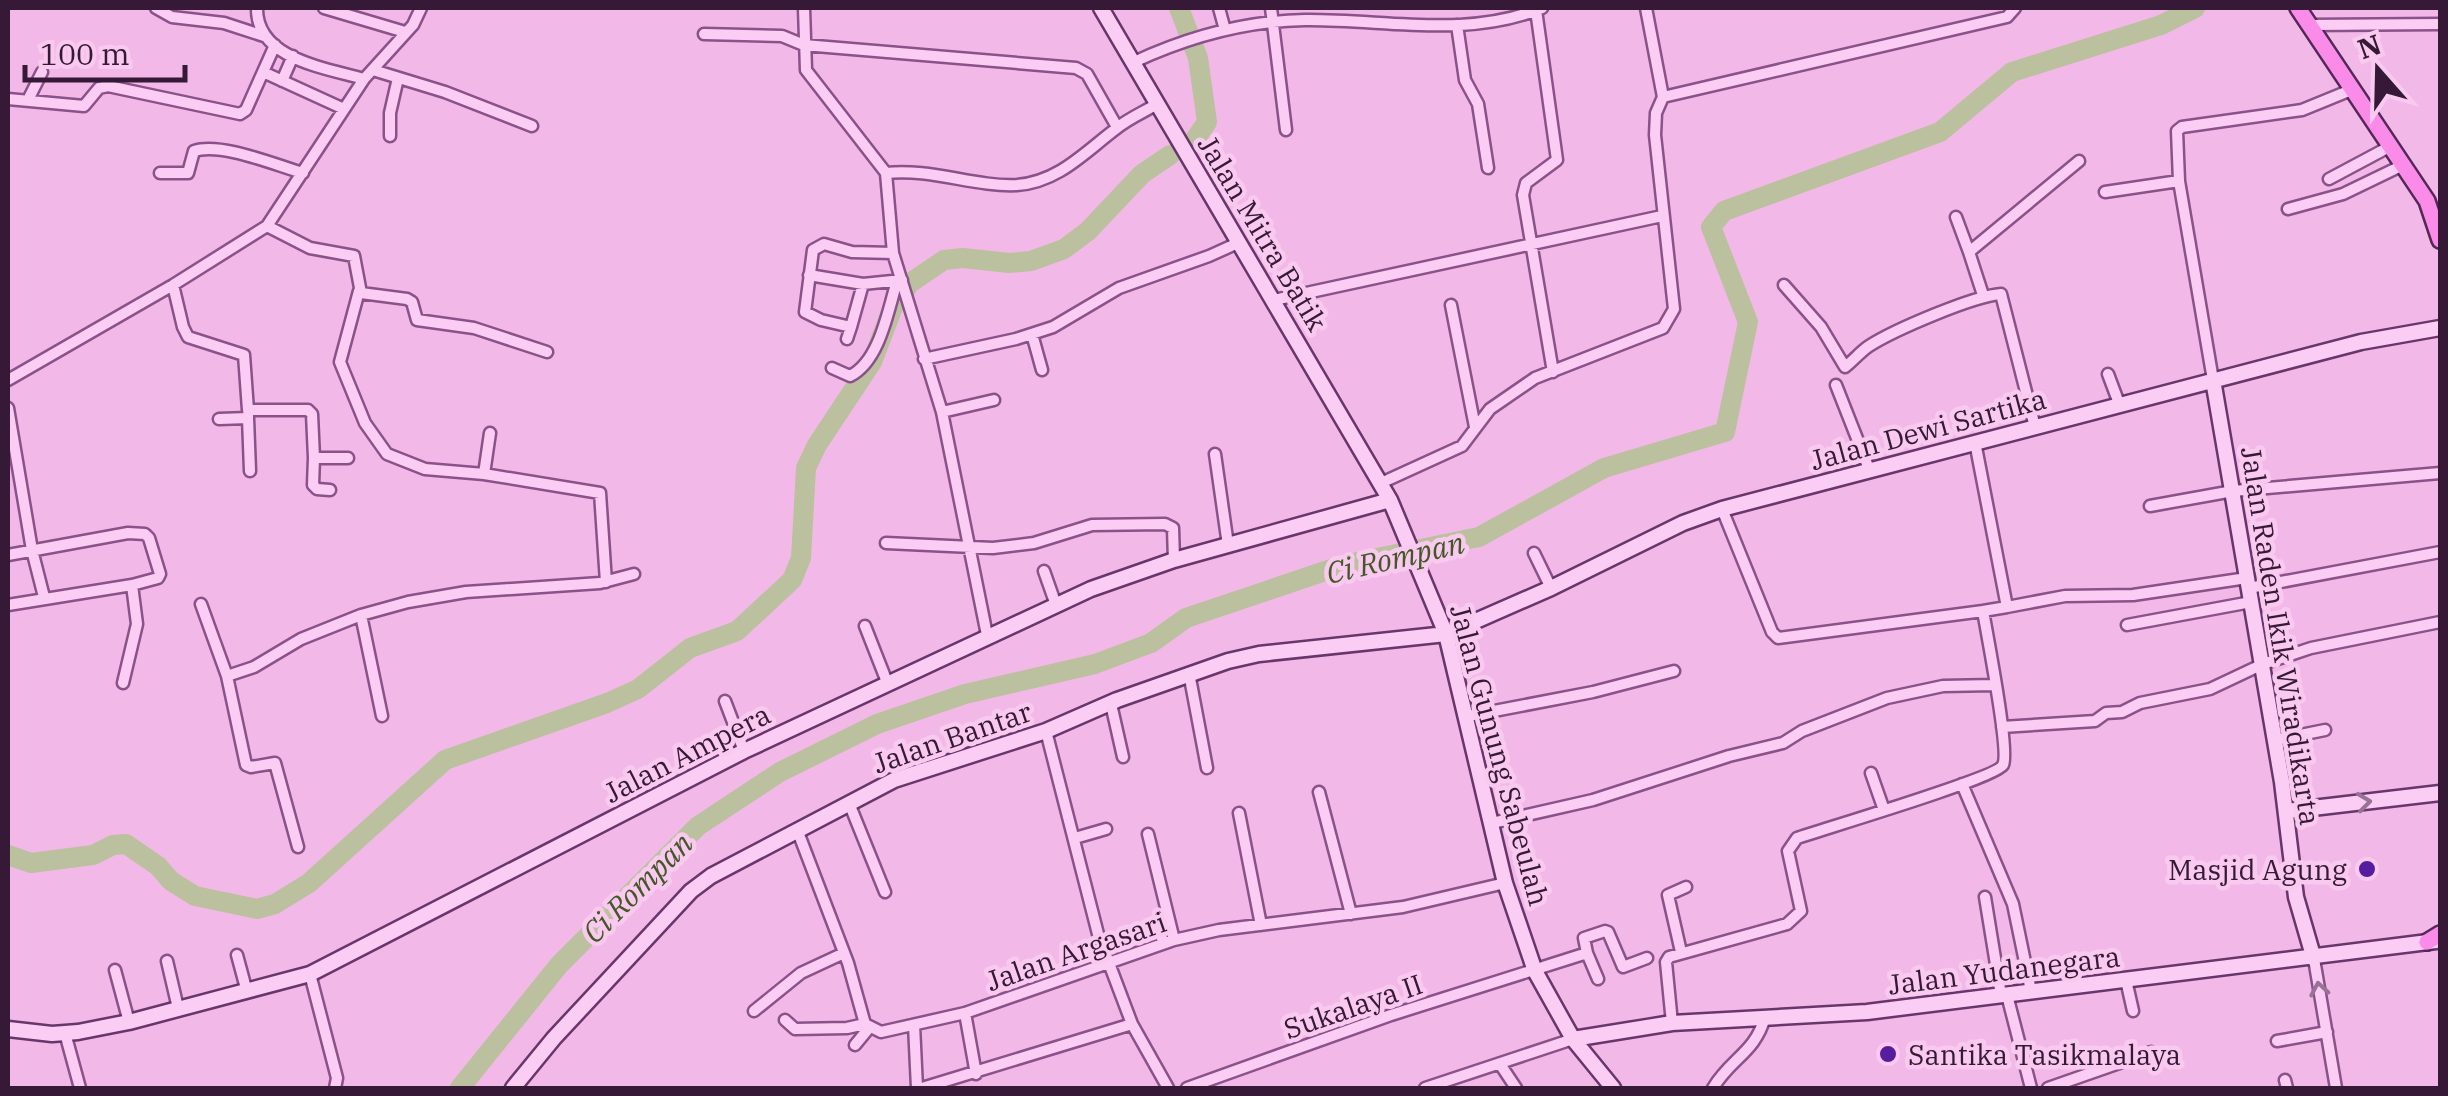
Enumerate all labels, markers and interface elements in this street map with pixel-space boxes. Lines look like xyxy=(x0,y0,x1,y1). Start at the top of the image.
scale bar xyxy=(25,20,185,82)
north arrow xyxy=(2328,20,2428,120)
text: N xyxy=(2353,25,2386,67)
text: 100 m xyxy=(40,34,130,73)
street label: Jalan Mitra Batik xyxy=(1190,128,1336,338)
street label: Jalan Dewi Sartika xyxy=(1806,380,2050,478)
street label: Jalan Raden Ikik Wiradikarta xyxy=(2233,444,2329,828)
water label: Ci Rompan xyxy=(1322,522,1468,592)
street label: Jalan Gunung Sabeulah xyxy=(1442,600,1558,910)
street label: Jalan Bantar xyxy=(868,692,1037,781)
street label: Jalan Ampera xyxy=(597,695,777,811)
one-way arrow xyxy=(2356,792,2372,813)
water label: Ci Rompan xyxy=(573,823,701,951)
place label: Masjid Agung xyxy=(2168,851,2347,888)
marker: Masjid Agung xyxy=(2356,858,2378,880)
street label: Jalan Argasari xyxy=(981,903,1171,999)
street label: Jalan Yudanegara xyxy=(1886,937,2122,1003)
street label: Sukalaya II xyxy=(1279,965,1427,1047)
one-way arrow xyxy=(2310,981,2331,998)
place label: Santika Tasikmalaya xyxy=(1908,1036,2181,1073)
marker: Santika Tasikmalaya xyxy=(1877,1043,1899,1065)

